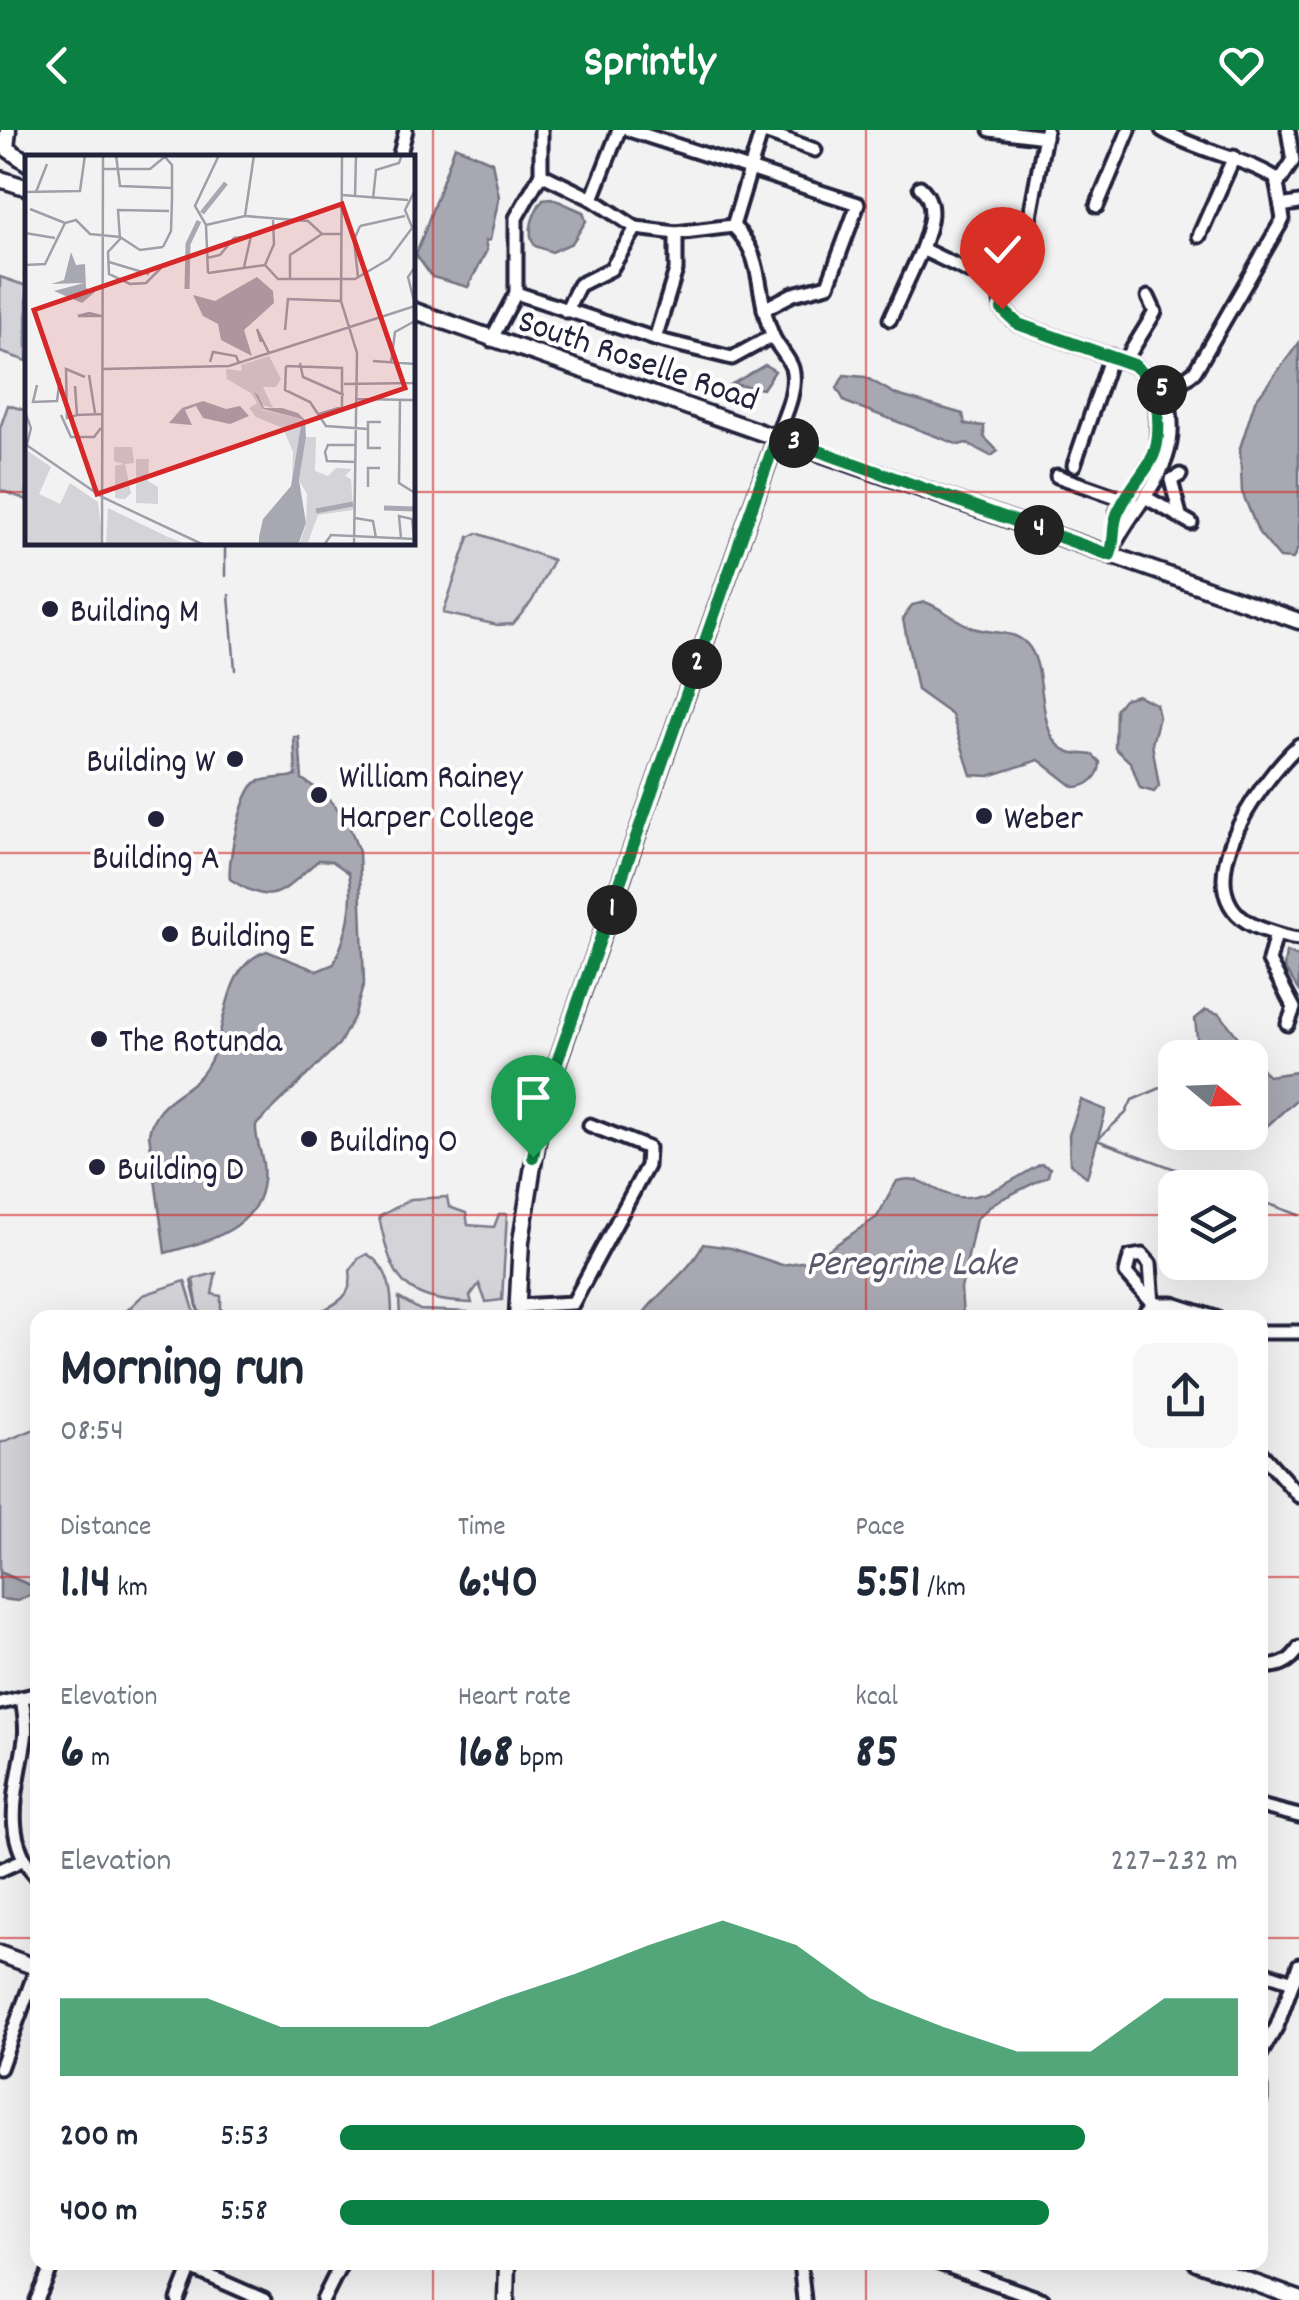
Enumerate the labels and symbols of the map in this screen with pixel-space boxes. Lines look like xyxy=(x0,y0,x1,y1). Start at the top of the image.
inset map xyxy=(25,155,415,545)
pin xyxy=(960,207,1045,310)
street label: South Roselle Road xyxy=(510,298,764,427)
pin: 5 xyxy=(1137,365,1187,415)
pin: 3 xyxy=(769,418,819,468)
pin: 4 xyxy=(1014,505,1064,555)
place label: Building M xyxy=(70,589,199,639)
marker: Building M xyxy=(39,598,61,620)
pin: 2 xyxy=(672,639,722,689)
place label: Building W xyxy=(86,739,216,789)
marker: Building W xyxy=(224,748,246,770)
place label: William Rainey Harper College xyxy=(339,755,535,845)
marker: William Rainey Harper College xyxy=(308,784,330,806)
place label: Weber xyxy=(1004,796,1083,846)
marker: Weber xyxy=(973,805,995,827)
marker: Building A xyxy=(145,808,167,830)
place label: Building A xyxy=(92,836,220,886)
pin: 1 xyxy=(587,885,637,935)
place label: Building E xyxy=(190,914,315,964)
marker: Building E xyxy=(159,923,181,945)
place label: The Rotunda xyxy=(119,1019,283,1069)
marker: The Rotunda xyxy=(88,1028,110,1050)
north arrow xyxy=(1158,1040,1268,1150)
pin xyxy=(491,1055,576,1158)
place label: Building O xyxy=(329,1119,458,1169)
marker: Building O xyxy=(298,1128,320,1150)
place label: Building D xyxy=(117,1147,244,1197)
marker: Building D xyxy=(86,1156,108,1178)
water label: Peregrine Lake xyxy=(805,1239,1019,1294)

